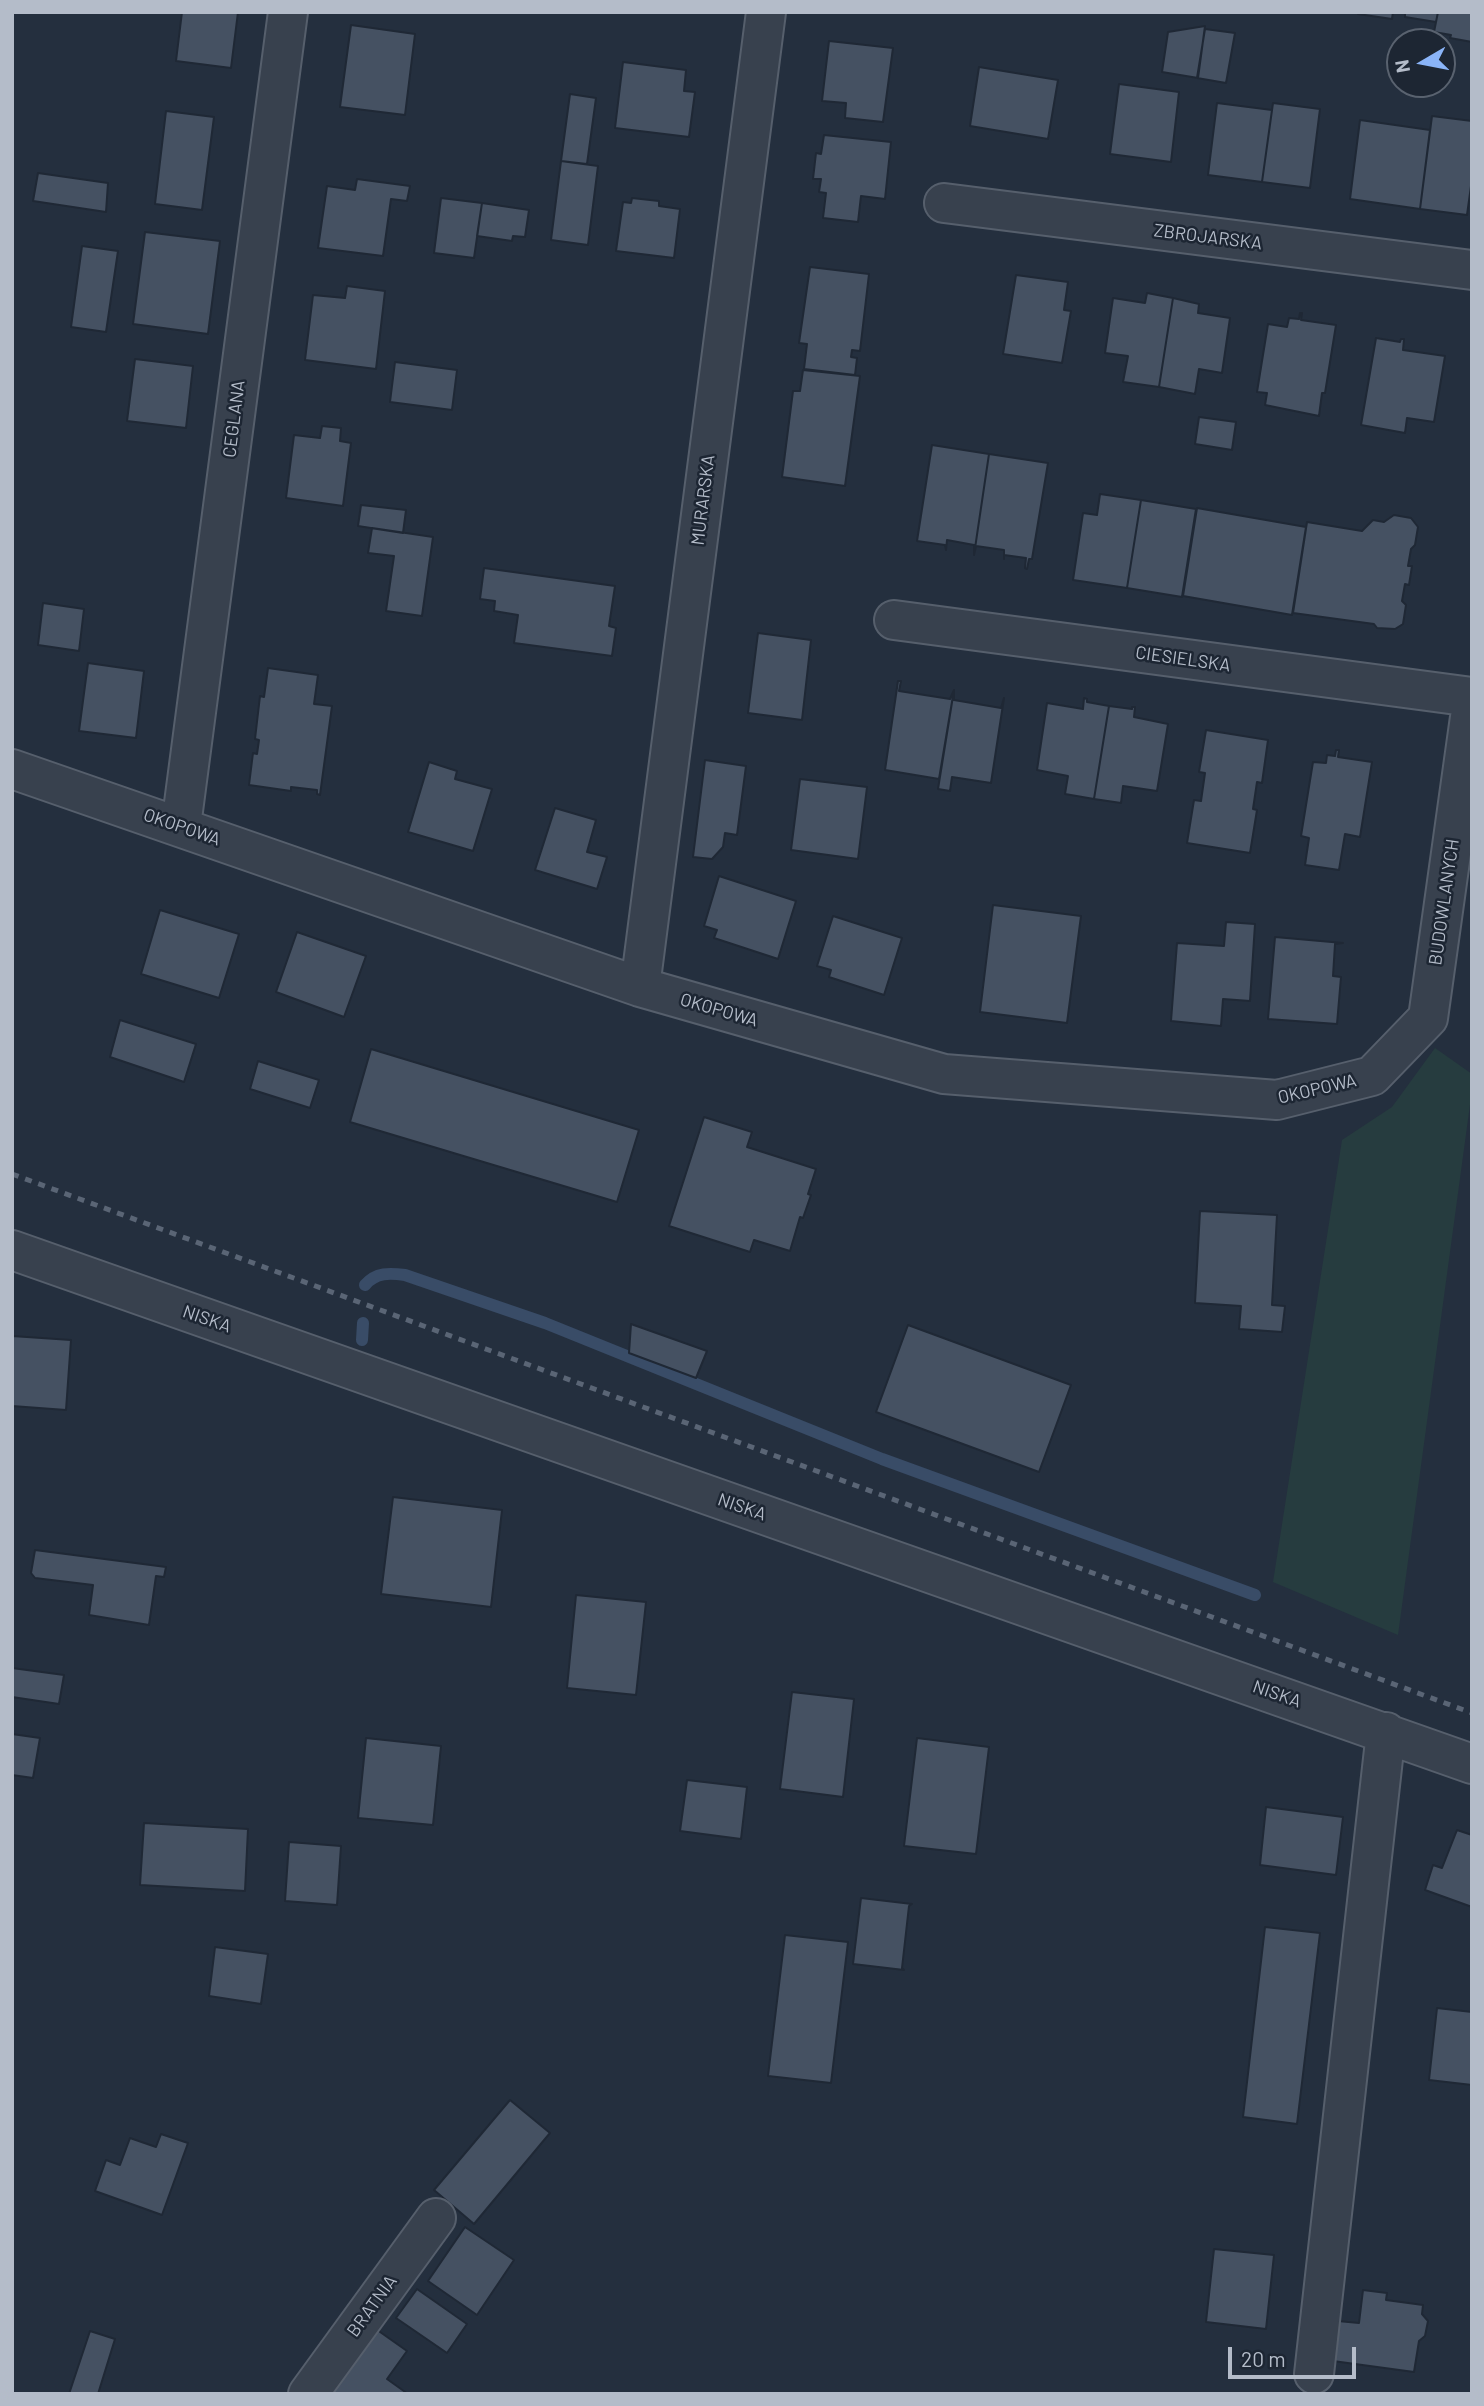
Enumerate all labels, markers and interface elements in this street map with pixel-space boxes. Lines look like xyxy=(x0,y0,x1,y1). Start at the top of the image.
north arrow xyxy=(1386,28,1456,98)
text: N xyxy=(1389,58,1414,75)
street label: ZBROJARSKA xyxy=(1153,220,1263,254)
street label: CEGLANA xyxy=(219,379,249,459)
street label: MURARSKA xyxy=(687,453,719,547)
street label: CIESIELSKA xyxy=(1134,642,1232,676)
street label: OKOPOWA xyxy=(141,804,223,850)
street label: BUDOWLANYCH xyxy=(1424,837,1464,967)
street label: OKOPOWA xyxy=(678,989,760,1031)
street label: OKOPOWA xyxy=(1276,1069,1358,1109)
street label: NISKA xyxy=(180,1301,234,1337)
street label: NISKA xyxy=(715,1489,769,1525)
street label: NISKA xyxy=(1250,1676,1304,1712)
street label: BRATNIA xyxy=(342,2271,402,2341)
scale bar xyxy=(1232,2332,1360,2376)
text: 20 m xyxy=(1241,2346,1286,2371)

